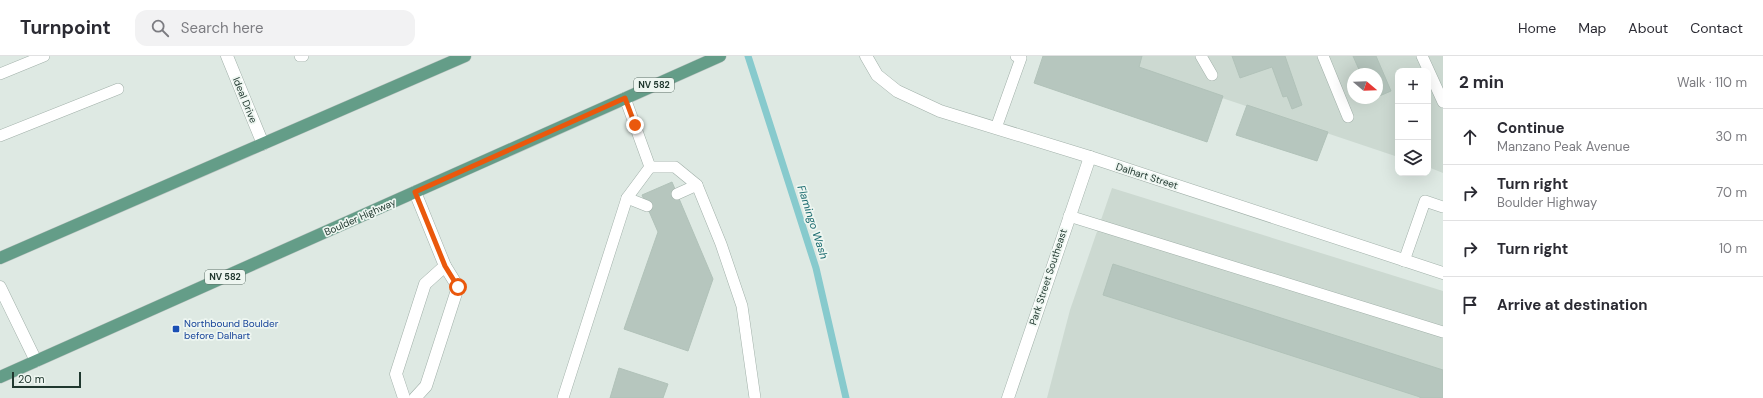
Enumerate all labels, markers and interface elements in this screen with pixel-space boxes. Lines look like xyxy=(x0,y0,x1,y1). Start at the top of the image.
search box xyxy=(135,10,415,46)
text: Turnpoint xyxy=(20,15,111,40)
icon: search xyxy=(149,17,171,39)
text: Search here xyxy=(181,18,264,38)
text: Home xyxy=(1518,19,1556,37)
text: Map xyxy=(1578,19,1606,37)
text: About xyxy=(1628,19,1668,37)
text: Contact xyxy=(1690,19,1743,37)
north arrow xyxy=(1347,68,1383,104)
map controls xyxy=(1395,68,1431,176)
button: + xyxy=(1395,68,1431,104)
text: 2 min xyxy=(1459,71,1504,93)
text: Walk · 110 m xyxy=(1677,74,1747,91)
street label: Ideal Drive xyxy=(230,75,260,125)
road number: NV 582 xyxy=(634,78,674,92)
button: − xyxy=(1395,104,1431,140)
route end xyxy=(626,116,644,134)
text: Continue xyxy=(1497,118,1565,138)
icon: ahead xyxy=(1459,126,1481,148)
text: 30 m xyxy=(1715,128,1747,145)
text: Manzano Peak Avenue xyxy=(1497,138,1630,155)
button: layers xyxy=(1395,140,1431,176)
street label: Dalhart Street xyxy=(1114,160,1180,192)
text: Turn right xyxy=(1497,174,1568,194)
icon: right xyxy=(1459,182,1481,204)
water label: Flamingo Wash xyxy=(794,183,832,261)
text: 70 m xyxy=(1716,184,1747,201)
text: Boulder Highway xyxy=(1497,194,1597,211)
street label: Boulder Highway xyxy=(322,195,398,239)
street label: Park Street Southeast xyxy=(1026,227,1070,327)
icon: right xyxy=(1459,238,1481,260)
text: Turn right xyxy=(1497,239,1568,259)
text: 10 m xyxy=(1719,240,1747,257)
road number: NV 582 xyxy=(205,270,245,284)
route start xyxy=(449,278,467,296)
icon: arrive xyxy=(1459,294,1481,316)
text: Arrive at destination xyxy=(1497,295,1648,315)
place label: Northbound Boulder before Dalhart xyxy=(184,317,279,342)
marker: Northbound Boulder before Dalhart xyxy=(171,324,181,334)
scale bar xyxy=(12,370,81,389)
text: 20 m xyxy=(18,372,44,386)

